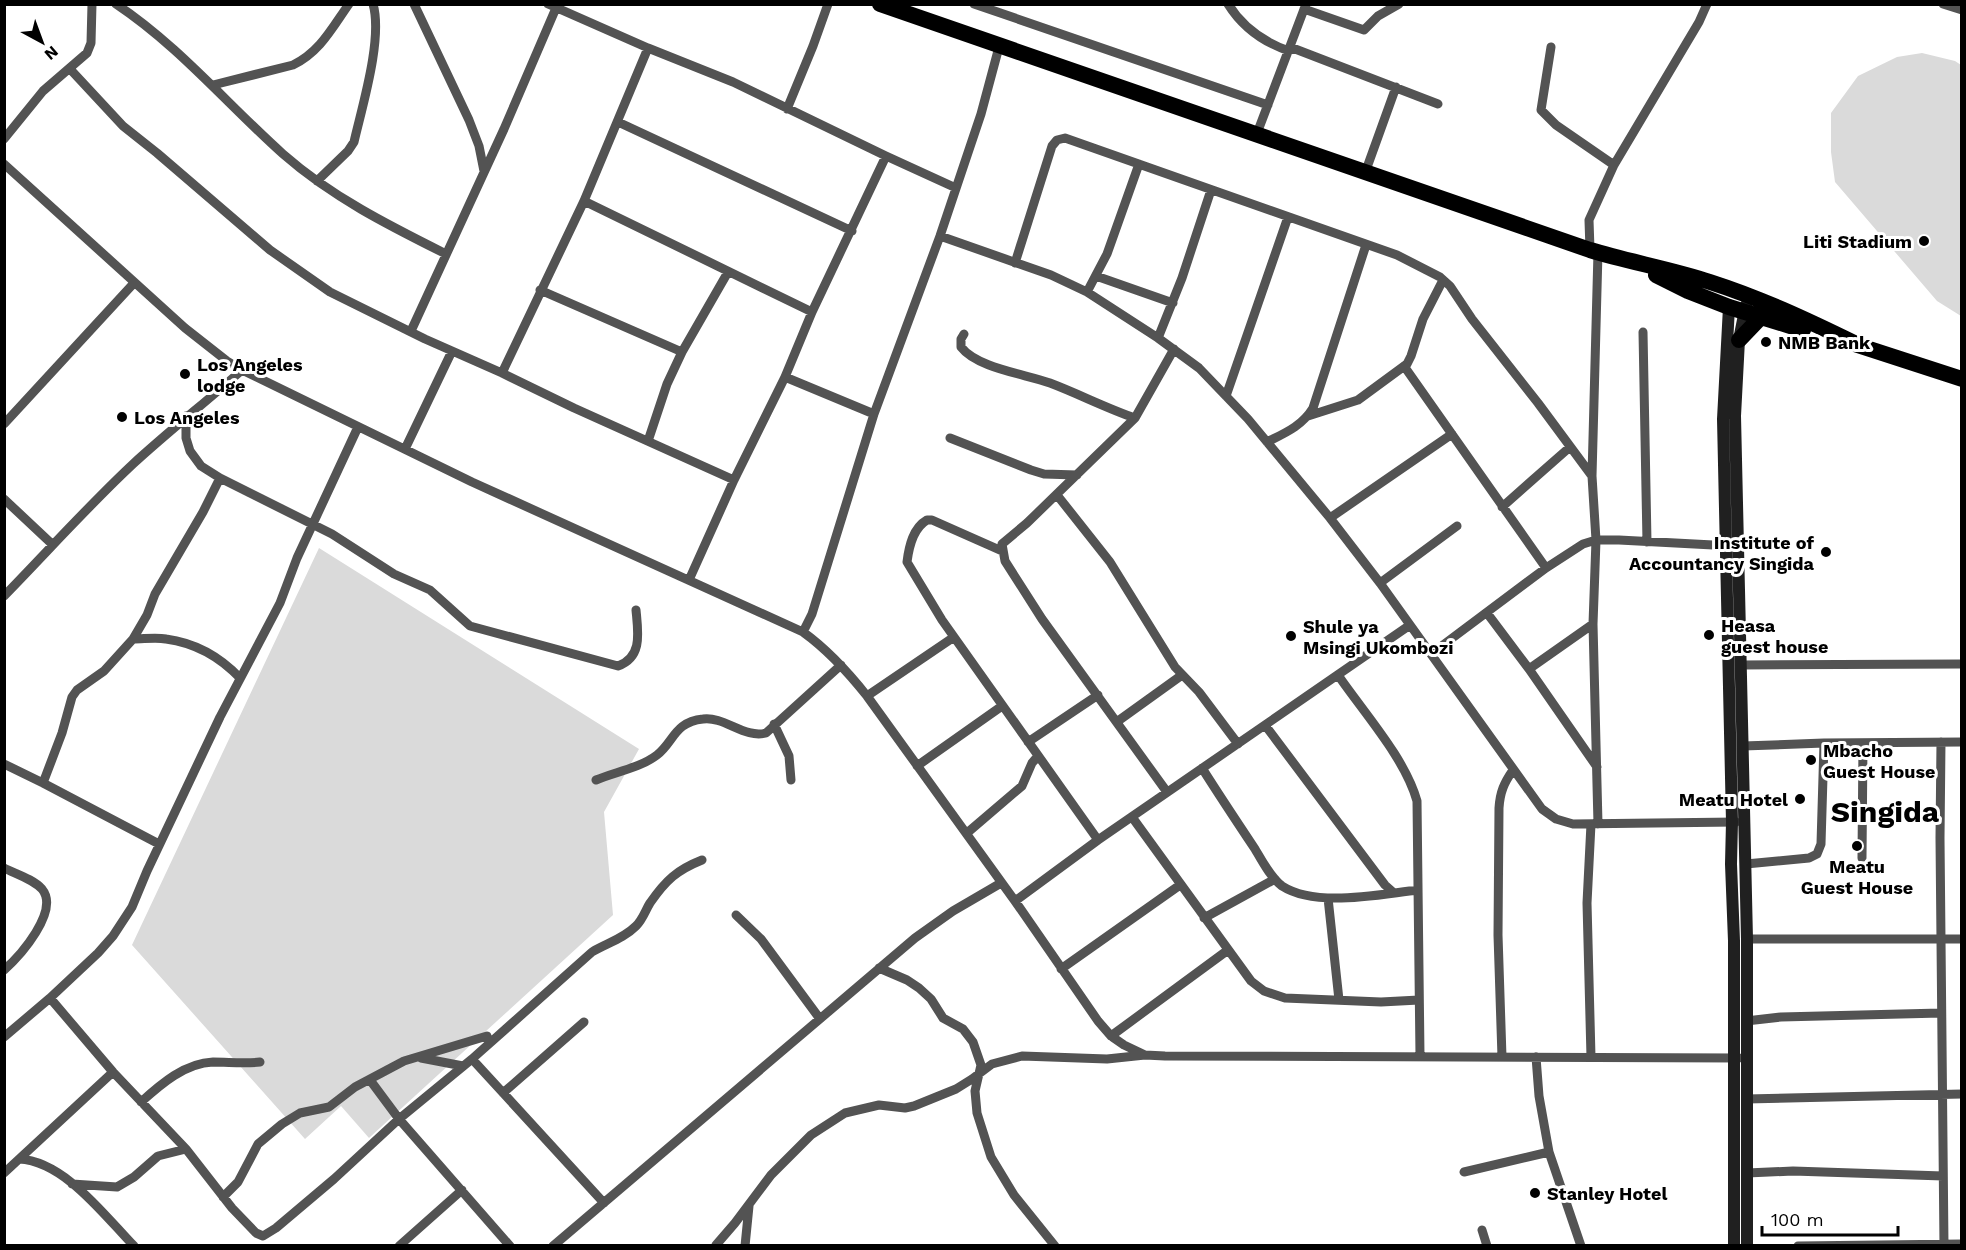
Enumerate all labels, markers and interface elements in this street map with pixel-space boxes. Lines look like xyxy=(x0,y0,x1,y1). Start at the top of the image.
north arrow xyxy=(12,12,72,72)
text: N xyxy=(41,42,62,64)
place label: Liti Stadium xyxy=(1803,231,1912,252)
marker: Liti Stadium xyxy=(1917,234,1931,248)
place label: NMB Bank xyxy=(1778,332,1871,353)
marker: NMB Bank xyxy=(1759,335,1773,349)
place label: Los Angeles lodge xyxy=(197,354,303,396)
marker: Los Angeles lodge xyxy=(178,367,192,381)
place label: Los Angeles xyxy=(134,407,240,428)
marker: Los Angeles xyxy=(115,410,129,424)
place label: Institute of Accountancy Singida xyxy=(1629,532,1815,574)
marker: Institute of Accountancy Singida xyxy=(1819,545,1833,559)
place label: Heasa guest house xyxy=(1721,615,1828,657)
place label: Shule ya Msingi Ukombozi xyxy=(1303,616,1453,658)
marker: Heasa guest house xyxy=(1702,628,1716,642)
marker: Shule ya Msingi Ukombozi xyxy=(1284,629,1298,643)
place label: Mbacho Guest House xyxy=(1823,740,1935,782)
marker: Mbacho Guest House xyxy=(1804,753,1818,767)
place label: Meatu Hotel xyxy=(1679,789,1788,810)
marker: Meatu Hotel xyxy=(1793,792,1807,806)
district label: Singida xyxy=(1831,794,1940,829)
marker: Meatu Guest House xyxy=(1850,839,1864,853)
place label: Meatu Guest House xyxy=(1801,856,1913,898)
place label: Stanley Hotel xyxy=(1547,1183,1667,1204)
marker: Stanley Hotel xyxy=(1528,1186,1542,1200)
scale bar xyxy=(1762,1199,1898,1237)
text: 100 m xyxy=(1771,1209,1824,1230)

